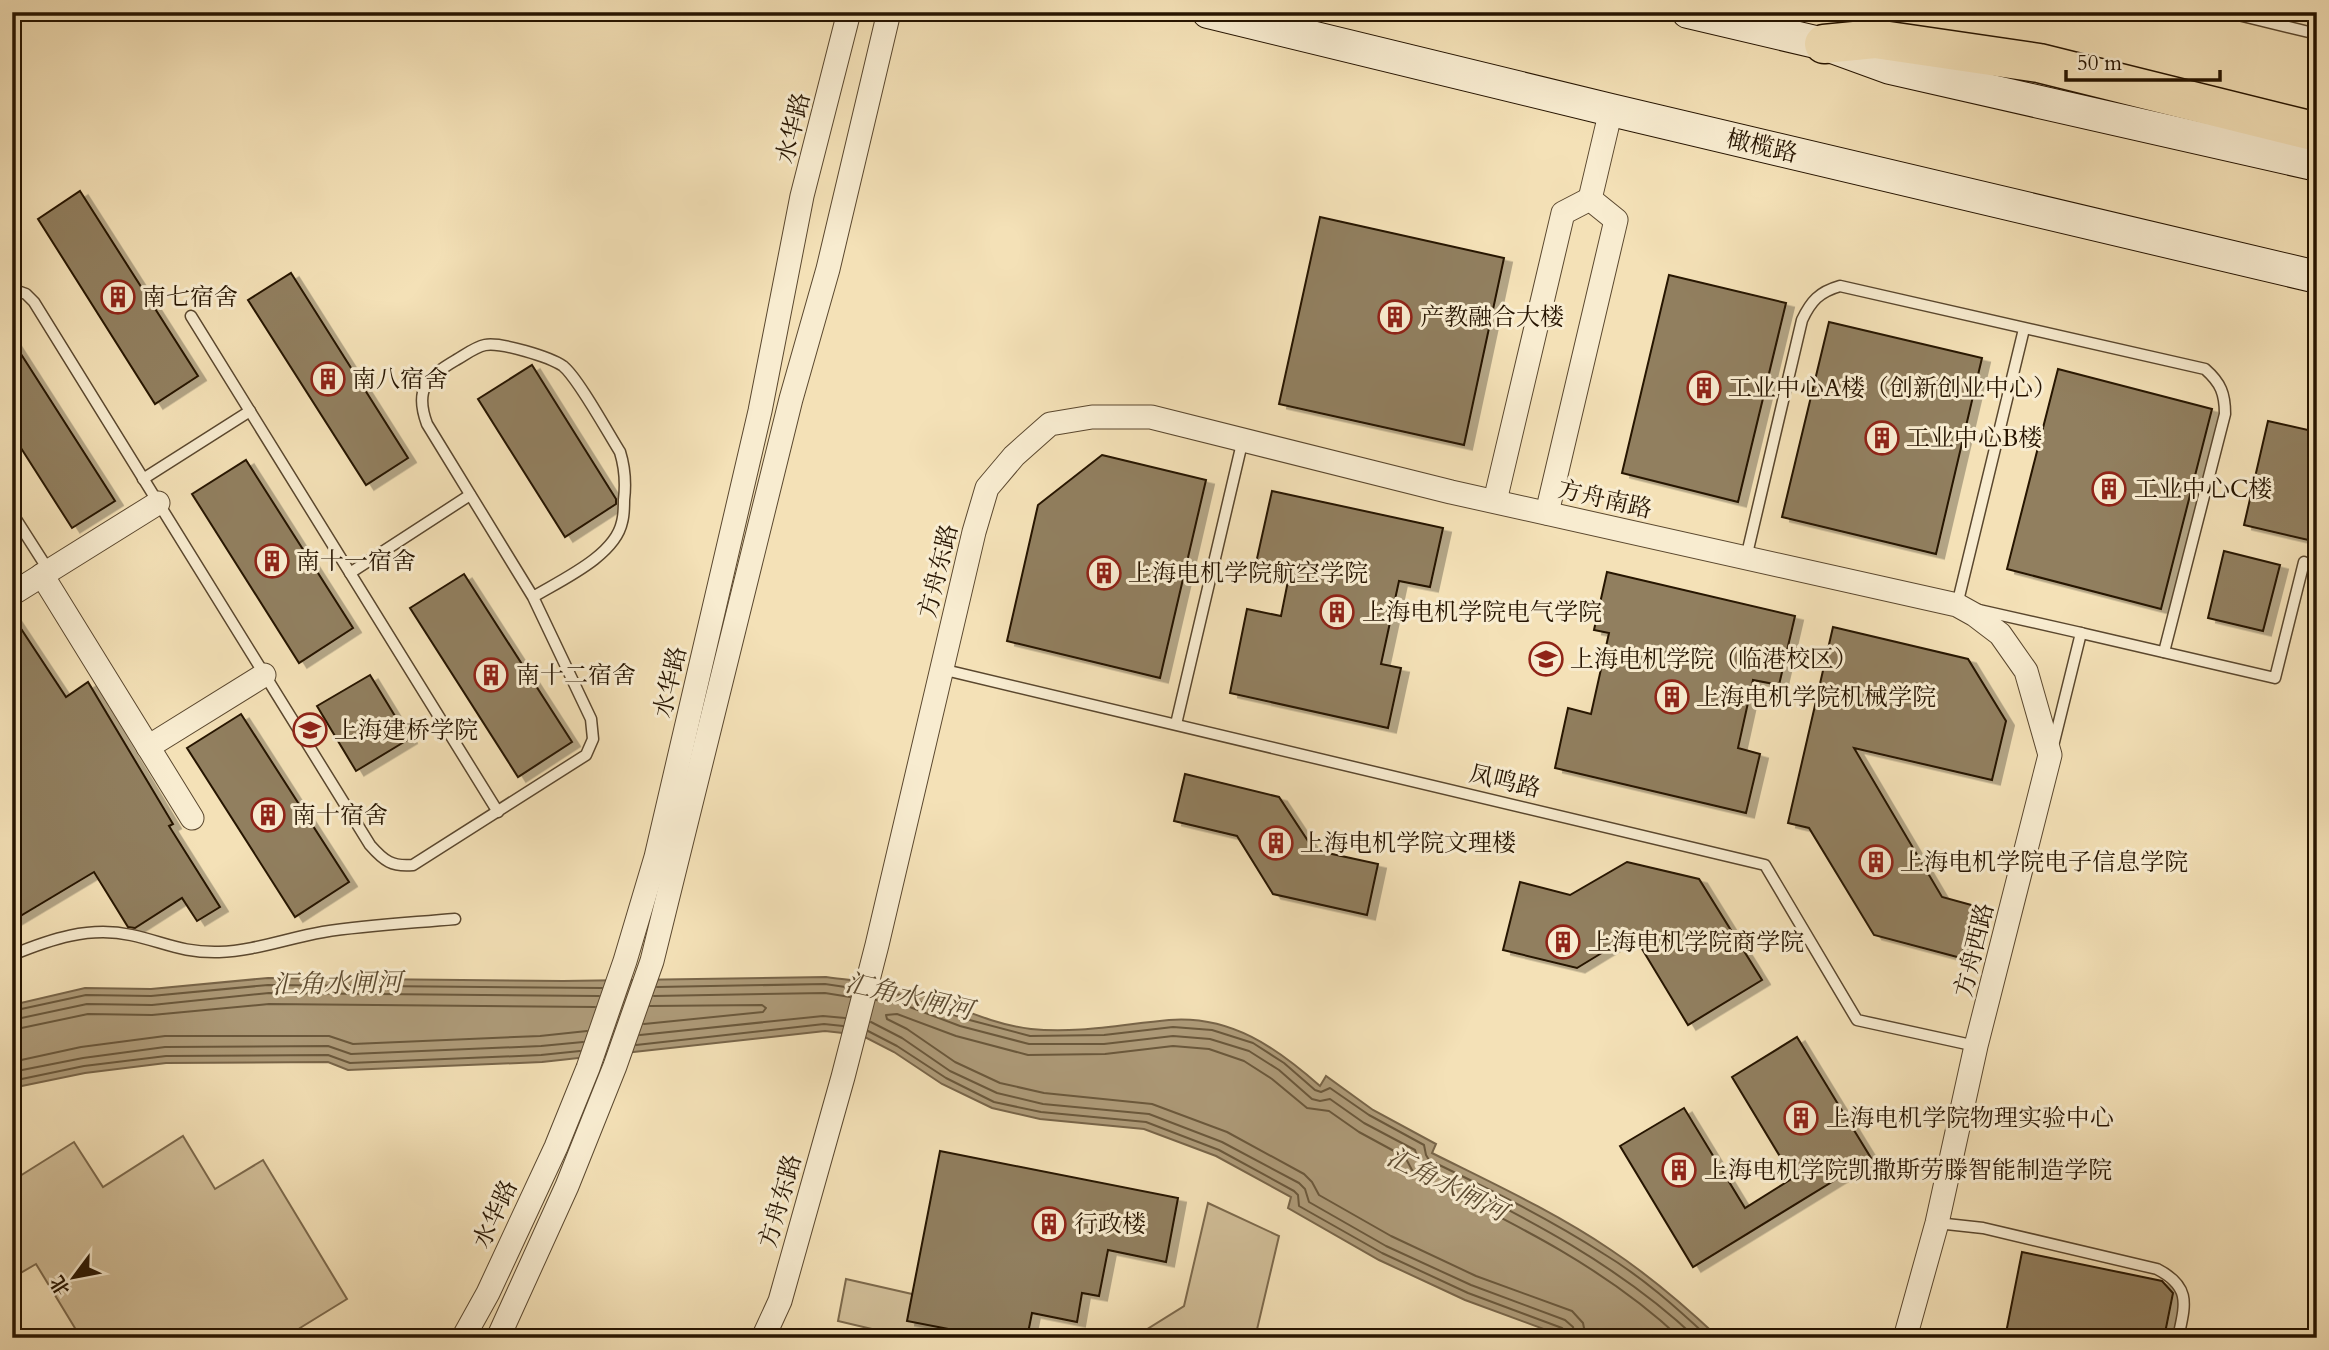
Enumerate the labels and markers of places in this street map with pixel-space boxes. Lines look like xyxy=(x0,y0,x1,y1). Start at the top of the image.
building icon: 南七宿舍 xyxy=(99,278,137,316)
place label: 南七宿舍 xyxy=(142,281,238,314)
building icon: 产教融合大楼 xyxy=(1376,298,1414,336)
place label: 产教融合大楼 xyxy=(1420,301,1564,334)
building icon: 南八宿舍 xyxy=(309,360,347,398)
place label: 南八宿舍 xyxy=(352,363,448,396)
building icon: 工业中心A楼（创新创业中心） xyxy=(1685,369,1723,407)
place label: 工业中心A楼（创新创业中心） xyxy=(1728,372,2057,405)
building icon: 工业中心B楼 xyxy=(1863,419,1901,457)
place label: 工业中心B楼 xyxy=(1906,422,2042,455)
building icon: 工业中心C楼 xyxy=(2090,470,2128,508)
place label: 工业中心C楼 xyxy=(2134,473,2272,506)
building icon: 南十一宿舍 xyxy=(253,542,291,580)
place label: 南十一宿舍 xyxy=(296,545,416,578)
building icon: 上海电机学院航空学院 xyxy=(1085,554,1123,592)
place label: 上海电机学院航空学院 xyxy=(1128,557,1368,590)
building icon: 上海电机学院电气学院 xyxy=(1318,593,1356,631)
place label: 上海电机学院电气学院 xyxy=(1362,596,1602,629)
school or university icon: 上海电机学院（临港校区） xyxy=(1527,640,1565,678)
place label: 上海电机学院（临港校区） xyxy=(1570,643,1858,676)
building icon: 南十二宿舍 xyxy=(472,656,510,694)
place label: 南十二宿舍 xyxy=(516,659,636,692)
building icon: 上海电机学院机械学院 xyxy=(1653,678,1691,716)
place label: 上海电机学院机械学院 xyxy=(1696,681,1936,714)
school or university icon: 上海建桥学院 xyxy=(291,711,329,749)
place label: 上海建桥学院 xyxy=(334,714,478,747)
building icon: 南十宿舍 xyxy=(249,796,287,834)
place label: 南十宿舍 xyxy=(292,799,388,832)
building icon: 上海电机学院文理楼 xyxy=(1257,824,1295,862)
place label: 上海电机学院文理楼 xyxy=(1300,827,1516,860)
building icon: 上海电机学院电子信息学院 xyxy=(1857,843,1895,881)
place label: 上海电机学院电子信息学院 xyxy=(1900,846,2188,879)
building icon: 上海电机学院商学院 xyxy=(1544,923,1582,961)
place label: 上海电机学院商学院 xyxy=(1588,926,1804,959)
building icon: 上海电机学院物理实验中心 xyxy=(1782,1099,1820,1137)
place label: 上海电机学院物理实验中心 xyxy=(1826,1102,2114,1135)
building icon: 上海电机学院凯撒斯劳滕智能制造学院 xyxy=(1660,1151,1698,1189)
place label: 上海电机学院凯撒斯劳滕智能制造学院 xyxy=(1704,1154,2112,1187)
building icon: 行政楼 xyxy=(1030,1205,1068,1243)
place label: 行政楼 xyxy=(1074,1208,1146,1241)

